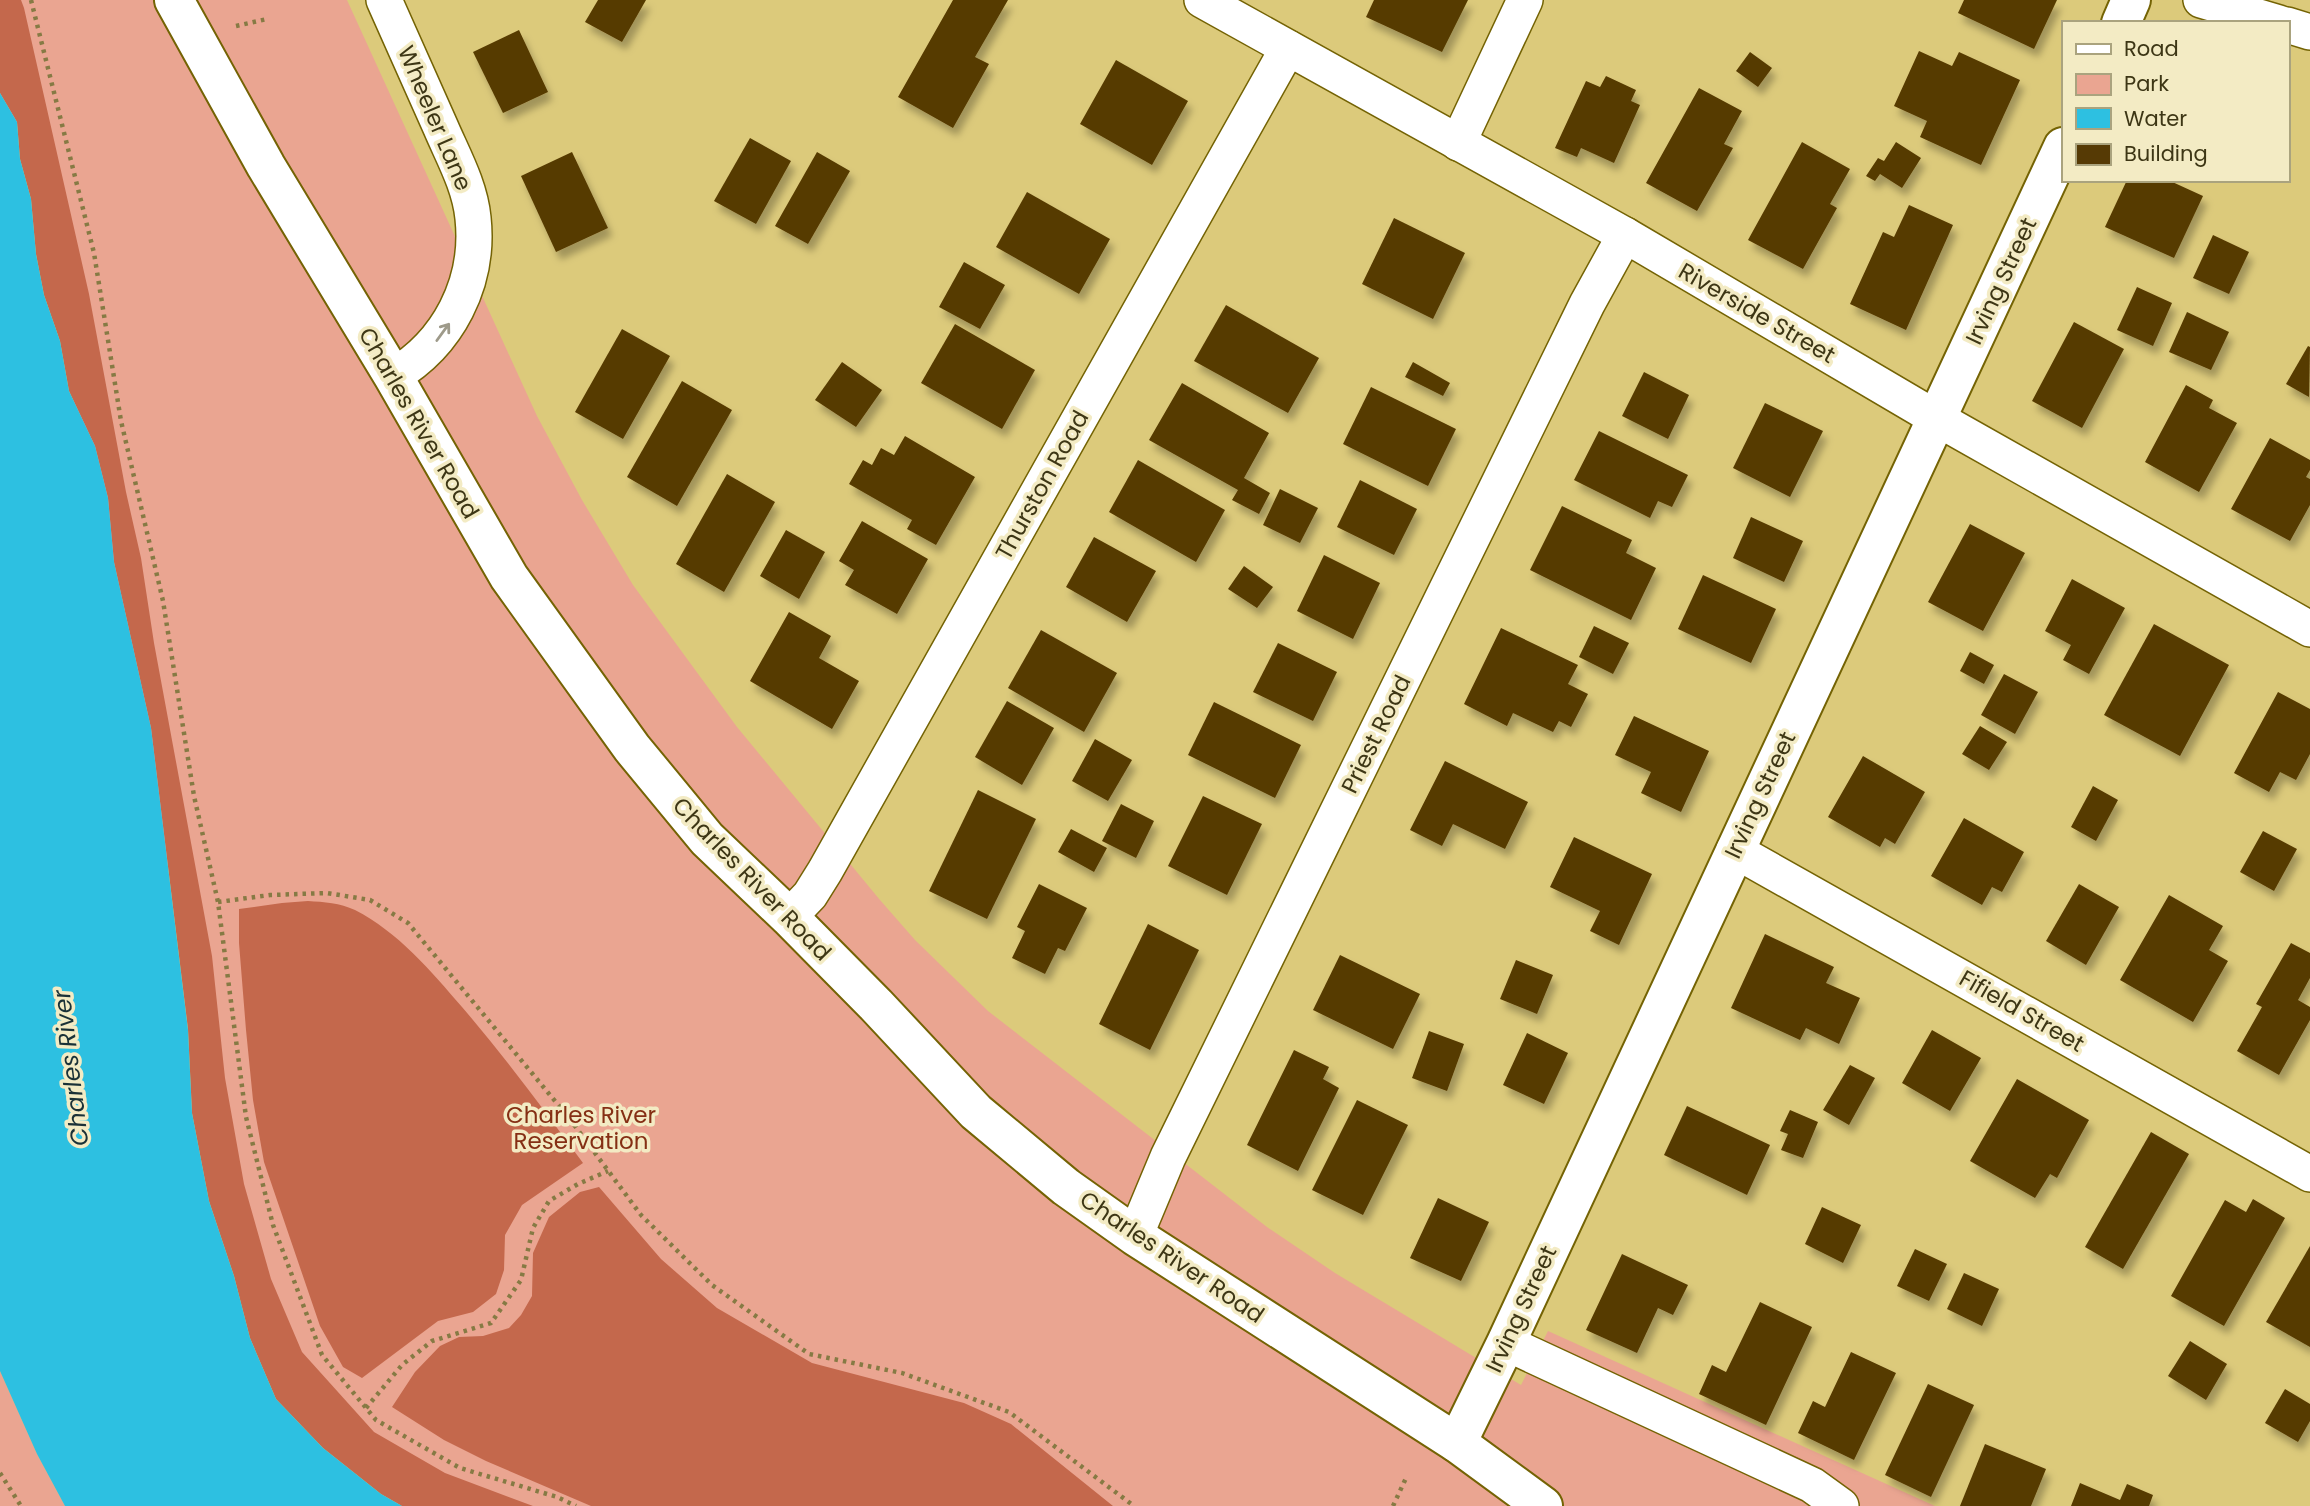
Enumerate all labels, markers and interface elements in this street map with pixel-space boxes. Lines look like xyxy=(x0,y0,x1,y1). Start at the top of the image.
legend xyxy=(2062,21,2289,182)
text: Road xyxy=(2124,34,2179,63)
street label: Wheeler Lane xyxy=(390,41,480,195)
text: Park xyxy=(2124,69,2169,98)
text: Water xyxy=(2124,104,2187,133)
text: Building xyxy=(2124,139,2208,168)
street label: Irving Street xyxy=(1958,212,2044,350)
street label: Riverside Street xyxy=(1673,255,1841,371)
street label: Charles River Road xyxy=(351,321,487,525)
one-way arrow xyxy=(436,323,450,342)
street label: Thurston Road xyxy=(988,405,1096,565)
street label: Priest Road xyxy=(1334,669,1418,799)
street label: Irving Street xyxy=(1717,726,1803,864)
street label: Charles River Road xyxy=(665,790,839,968)
street label: Fifield Street xyxy=(1954,962,2090,1060)
water label: Charles River xyxy=(44,987,96,1148)
park label: Charles River Reservation xyxy=(506,1099,656,1157)
street label: Charles River Road xyxy=(1074,1183,1270,1331)
street label: Irving Street xyxy=(1478,1240,1564,1378)

